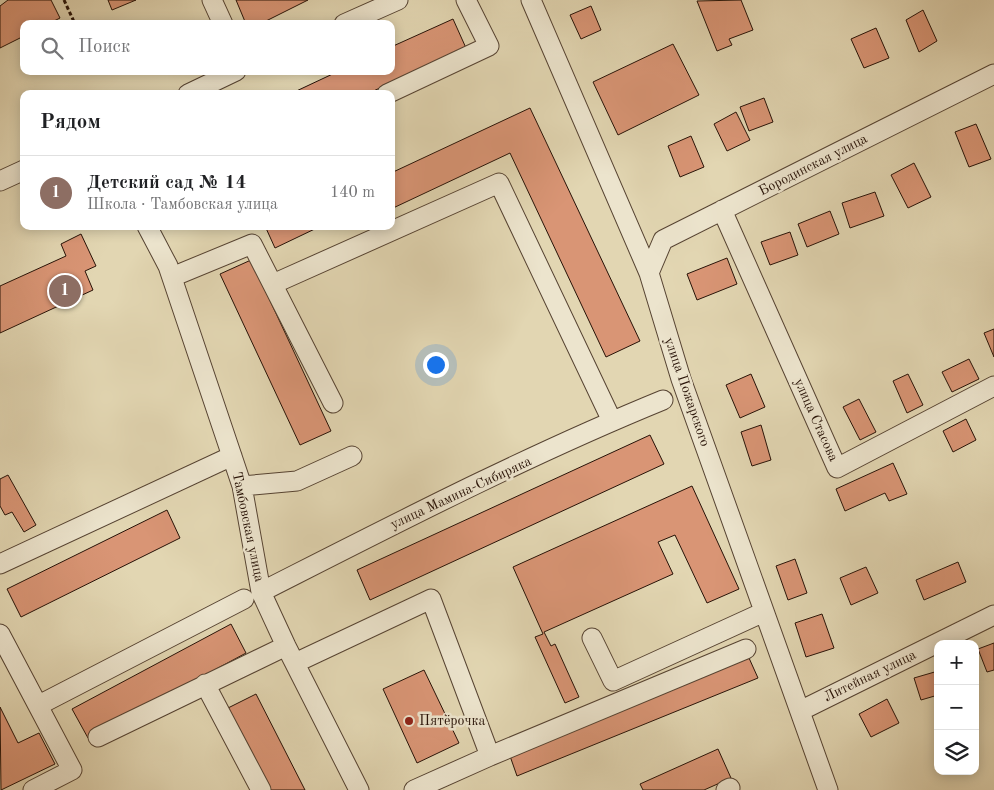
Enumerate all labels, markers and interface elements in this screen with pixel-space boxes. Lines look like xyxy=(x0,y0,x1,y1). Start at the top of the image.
search box xyxy=(20,20,395,75)
icon: search xyxy=(38,34,66,62)
text: Поиск xyxy=(78,38,130,57)
text: Рядом xyxy=(40,112,101,133)
street label: Бородинская улица xyxy=(756,132,870,198)
text: Детский сад № 14 xyxy=(87,174,247,193)
text: 1 xyxy=(51,185,61,201)
text: 140 m xyxy=(330,185,375,201)
text: Школа · Тамбовская улица xyxy=(87,197,278,213)
pin: 1 xyxy=(49,272,81,310)
street label: улица Пожарского xyxy=(662,336,712,448)
your location xyxy=(423,352,449,378)
street label: улица Стасова xyxy=(791,376,841,464)
street label: улица Мамина-Сибиряка xyxy=(388,454,534,532)
street label: Тамбовская улица xyxy=(230,471,266,583)
map controls xyxy=(934,640,979,775)
button: + xyxy=(934,640,979,685)
street label: Литейная улица xyxy=(822,648,918,704)
button: − xyxy=(934,685,979,730)
place label: Пятёрочка xyxy=(419,714,486,728)
marker: Пятёрочка xyxy=(403,715,415,727)
button: layers xyxy=(934,730,979,775)

